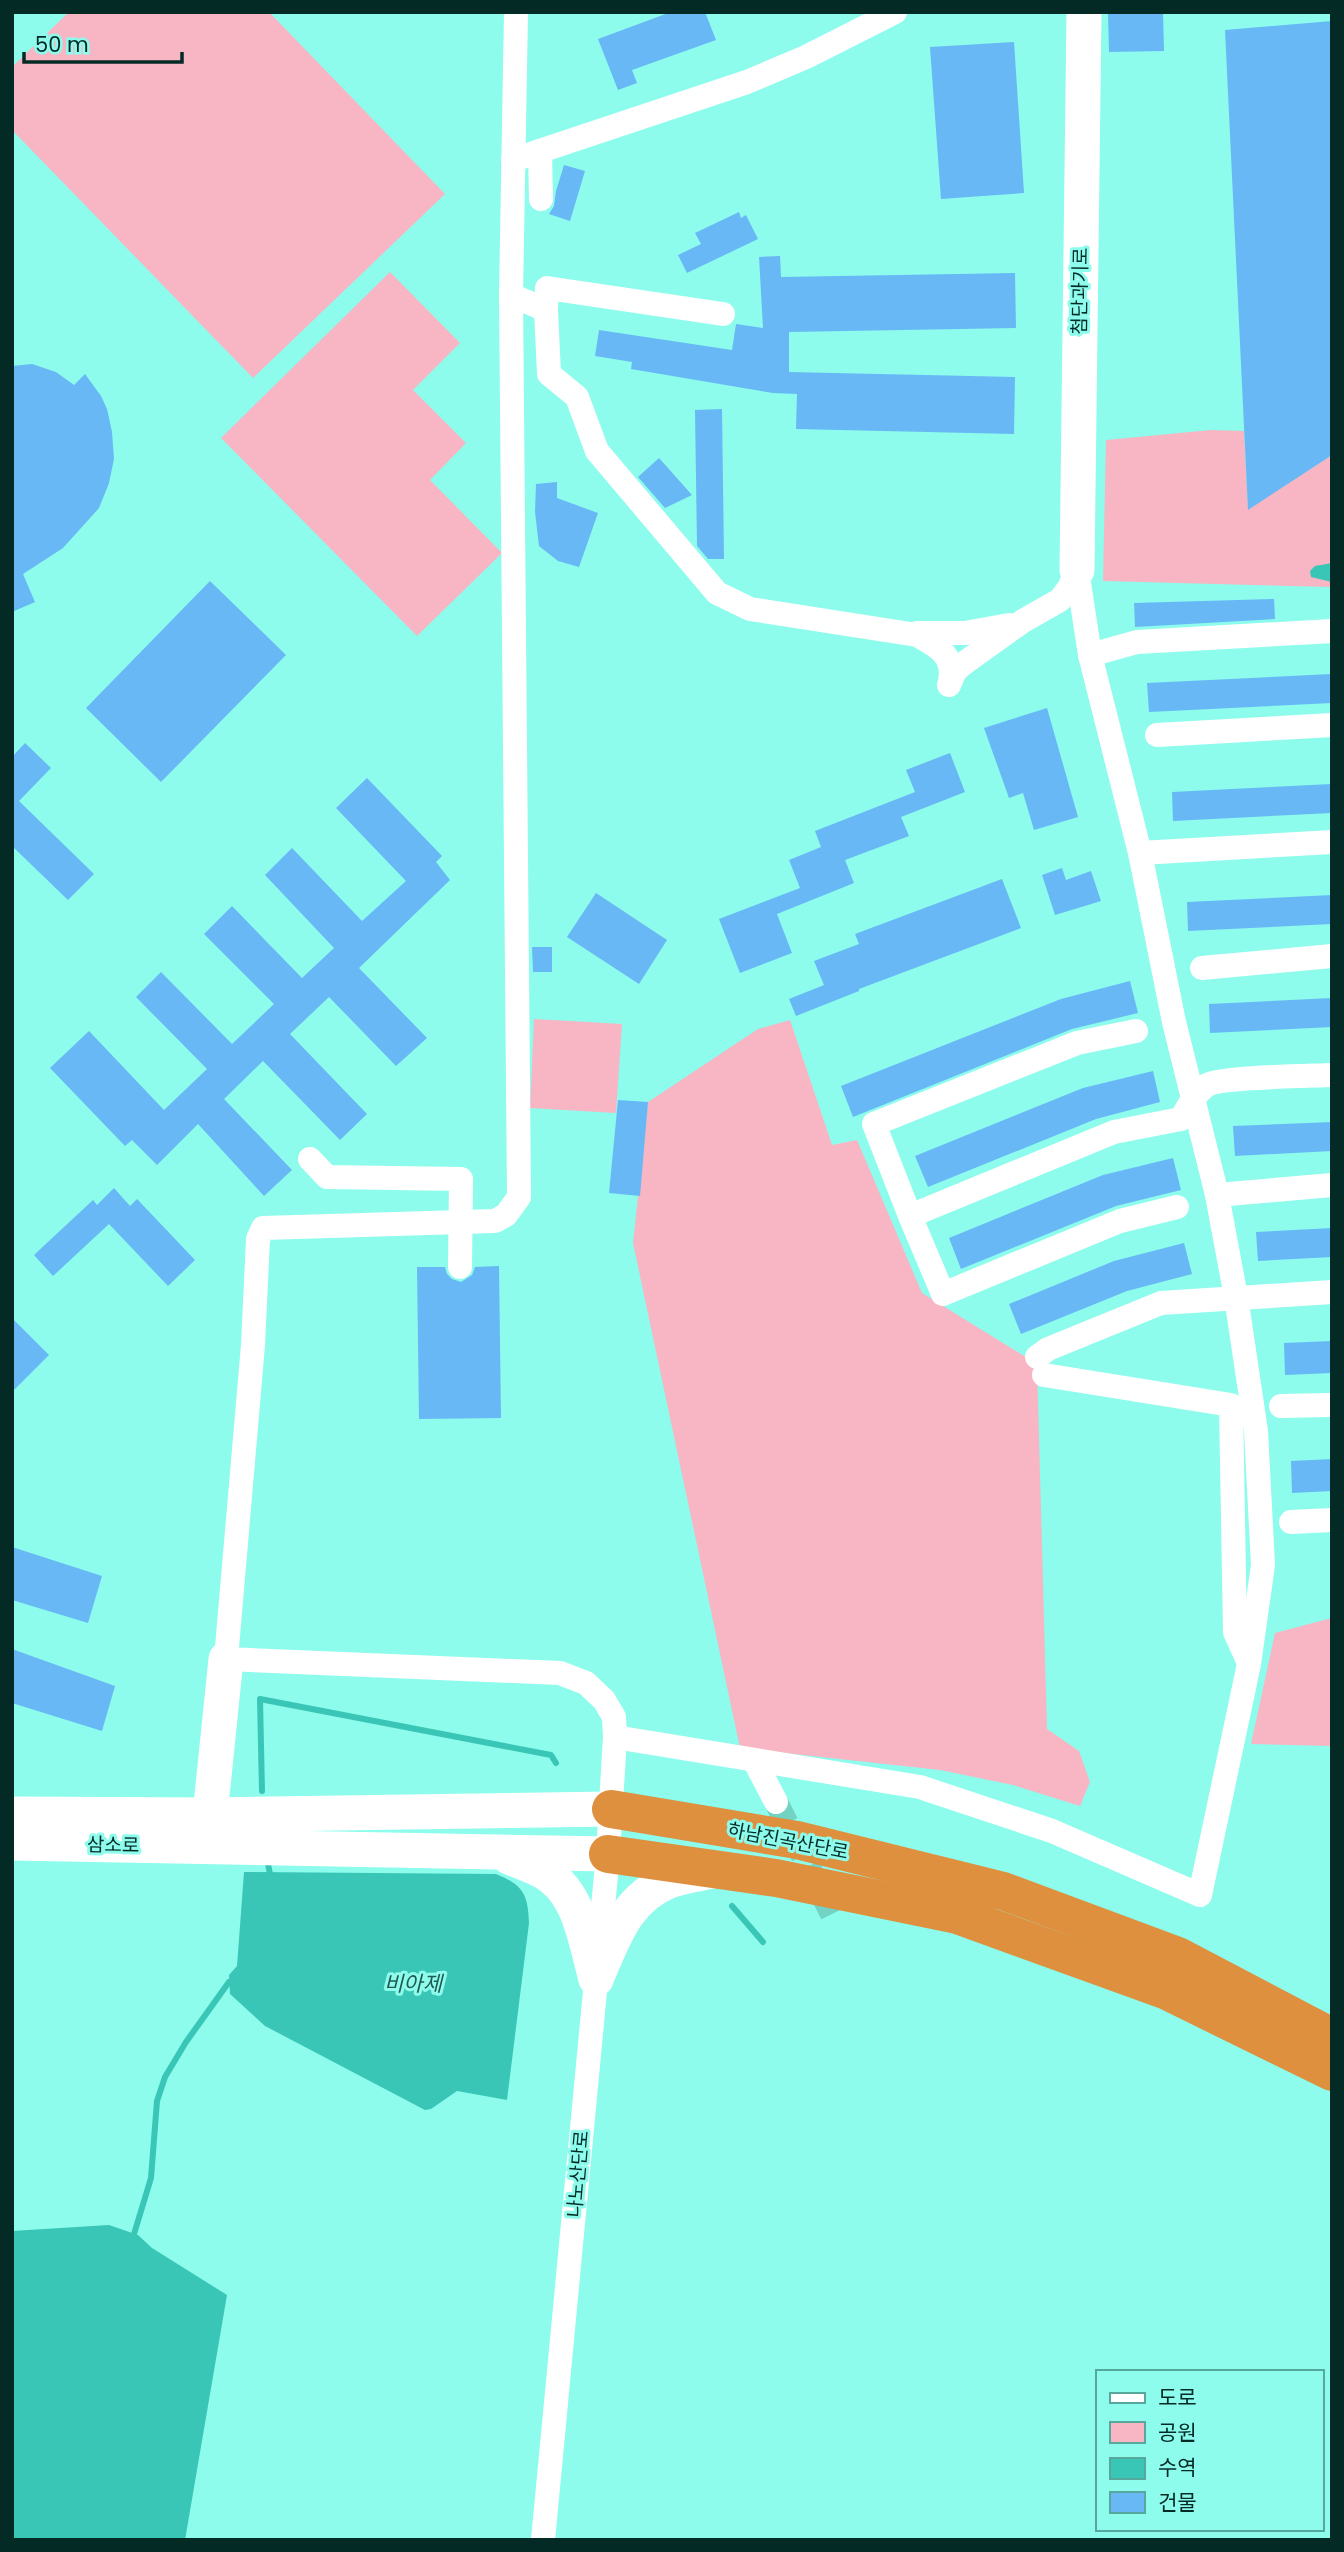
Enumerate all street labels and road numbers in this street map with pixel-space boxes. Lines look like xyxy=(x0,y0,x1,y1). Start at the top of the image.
street label: 첨단과기로 xyxy=(1066,247,1094,335)
street label: 하남진곡산단로 xyxy=(725,1816,851,1866)
street label: 삼소로 xyxy=(87,1831,139,1859)
street label: 나노산단로 xyxy=(561,2129,595,2219)

